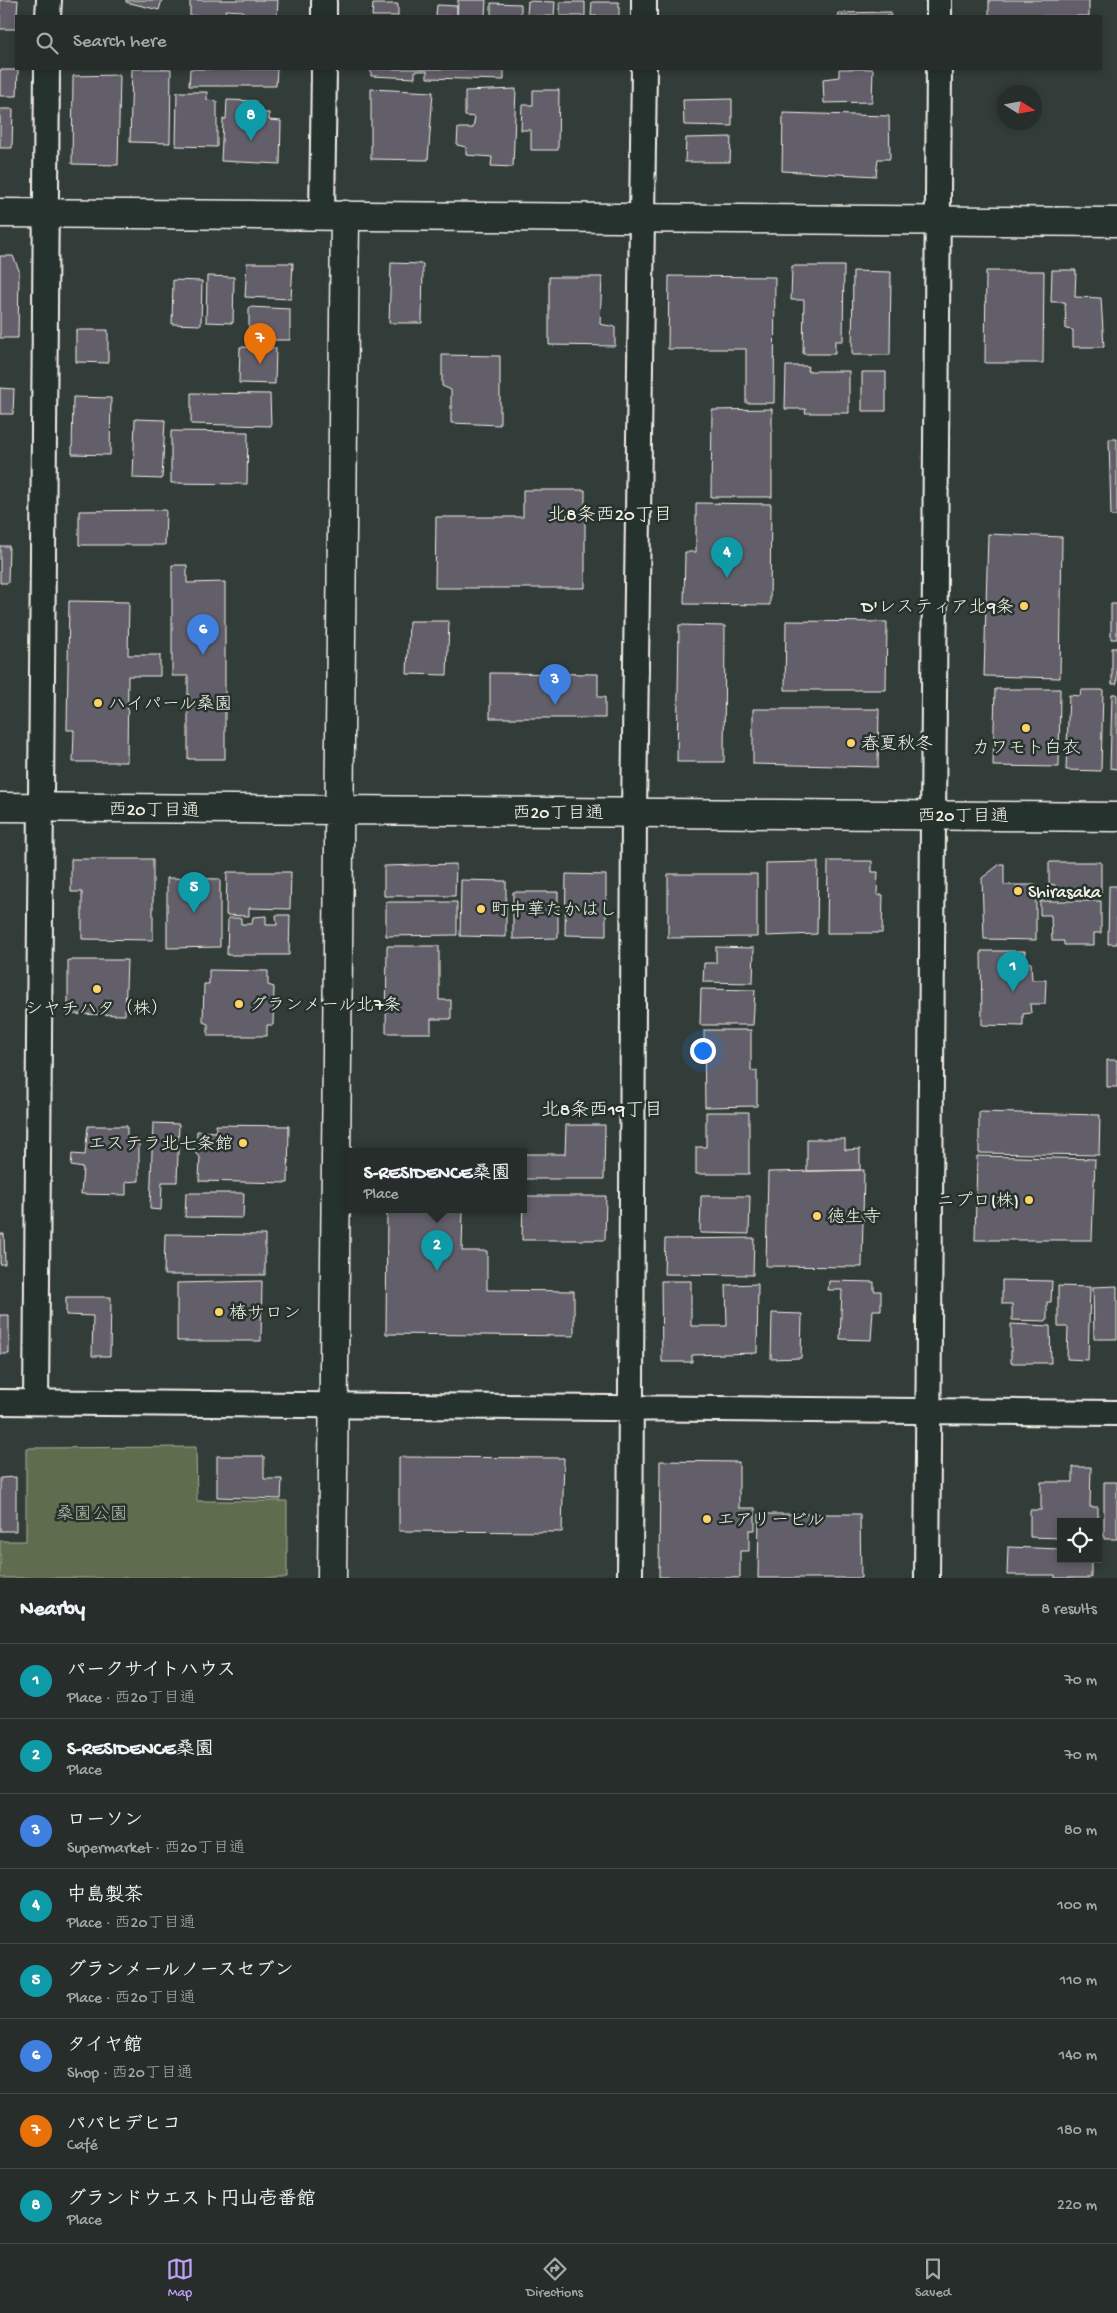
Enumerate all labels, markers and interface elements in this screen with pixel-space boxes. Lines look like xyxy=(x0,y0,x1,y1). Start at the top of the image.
search box xyxy=(15,15,1102,70)
icon: search xyxy=(33,29,61,57)
text: Search here xyxy=(73,31,167,54)
north arrow xyxy=(997,85,1042,130)
pin: 8 xyxy=(235,100,267,141)
pin: 7 xyxy=(244,323,276,364)
district label: 北8条西20丁目 xyxy=(547,504,673,528)
pin: 4 xyxy=(711,537,743,578)
place label: D'レスティア北9条 xyxy=(861,597,1014,619)
marker: D'レスティア北9条 xyxy=(1018,600,1030,612)
pin: 6 xyxy=(187,614,219,655)
pin: 3 xyxy=(539,664,571,705)
place label: ハイパール桑園 xyxy=(108,694,233,716)
marker: ハイパール桑園 xyxy=(92,697,104,709)
marker: カワモト白衣 xyxy=(1020,722,1032,734)
place label: 春夏秋冬 xyxy=(861,734,933,756)
marker: 春夏秋冬 xyxy=(845,737,857,749)
place label: カワモト白衣 xyxy=(972,738,1081,760)
street label: 西20丁目通 xyxy=(108,800,200,823)
street label: 西20丁目通 xyxy=(512,804,604,825)
street label: 西20丁目通 xyxy=(917,807,1009,828)
pin: 5 xyxy=(178,872,210,913)
place label: Shirasaka xyxy=(1028,883,1102,904)
marker: Shirasaka xyxy=(1012,885,1024,897)
place label: 町中華たかはし xyxy=(491,900,617,922)
marker: 町中華たかはし xyxy=(475,903,487,915)
pin: 1 xyxy=(997,951,1029,992)
marker: シヤチハタ（株） xyxy=(91,983,103,995)
place label: グランメール北7条 xyxy=(249,995,401,1017)
place label: シヤチハタ（株） xyxy=(25,998,169,1021)
marker: グランメール北7条 xyxy=(233,998,245,1010)
your location xyxy=(690,1038,716,1064)
district label: 北8条西19丁目 xyxy=(541,1099,663,1123)
place label: エステラ北七条館 xyxy=(88,1134,233,1156)
marker: エステラ北七条館 xyxy=(237,1137,249,1149)
popup xyxy=(347,1148,527,1213)
text: S-RESIDENCE桑園 xyxy=(364,1163,510,1186)
text: Place xyxy=(364,1186,399,1205)
place label: ニプロ(株) xyxy=(937,1191,1019,1213)
marker: ニプロ(株) xyxy=(1023,1194,1035,1206)
place label: 徳生寺 xyxy=(827,1207,881,1229)
marker: 徳生寺 xyxy=(811,1210,823,1222)
pin: 2 xyxy=(421,1230,453,1271)
place label: 椿サロン xyxy=(229,1303,301,1325)
marker: 椿サロン xyxy=(213,1306,225,1318)
park label: 桑園公園 xyxy=(56,1504,128,1526)
place label: エアリービル xyxy=(717,1511,825,1532)
marker: エアリービル xyxy=(701,1513,713,1525)
map controls xyxy=(1057,1518,1102,1563)
button: locate xyxy=(1057,1518,1102,1563)
text: Nearby xyxy=(20,1598,85,1623)
text: 8 results xyxy=(1041,1601,1097,1620)
text: パークサイトハウス xyxy=(67,1660,236,1683)
text: 1 xyxy=(33,1672,39,1691)
text: 70 m xyxy=(1064,1672,1097,1691)
text: Place · 西20丁目通 xyxy=(67,1690,195,1709)
text: S-RESIDENCE桑園 xyxy=(67,1739,214,1762)
text: 2 xyxy=(32,1747,40,1766)
text: 70 m xyxy=(1064,1747,1097,1766)
text: Place xyxy=(67,1762,102,1781)
text: ローソン xyxy=(67,1810,143,1833)
text: 3 xyxy=(32,1822,40,1841)
text: 80 m xyxy=(1064,1822,1097,1841)
text: Supermarket · 西20丁目通 xyxy=(67,1840,245,1859)
text: 中島製茶 xyxy=(67,1885,143,1908)
text: 4 xyxy=(32,1897,40,1916)
text: 100 m xyxy=(1057,1897,1097,1916)
text: Place · 西20丁目通 xyxy=(67,1915,195,1934)
text: グランメールノースセブン xyxy=(67,1960,293,1983)
text: 5 xyxy=(32,1972,40,1991)
text: 110 m xyxy=(1060,1972,1097,1991)
text: Place · 西20丁目通 xyxy=(67,1990,195,2009)
text: タイヤ館 xyxy=(67,2035,142,2058)
text: 6 xyxy=(32,2047,40,2066)
text: 140 m xyxy=(1059,2047,1097,2066)
text: Shop · 西20丁目通 xyxy=(67,2065,193,2084)
text: パパヒデヒコ xyxy=(67,2114,181,2137)
text: 7 xyxy=(32,2122,40,2141)
text: 180 m xyxy=(1058,2122,1097,2141)
text: Café xyxy=(67,2137,98,2156)
text: グランドウエスト円山壱番館 xyxy=(67,2189,316,2212)
text: 8 xyxy=(32,2197,40,2216)
text: 220 m xyxy=(1057,2197,1097,2216)
text: Place xyxy=(67,2212,102,2231)
tab: Map xyxy=(166,2255,194,2302)
tab: Directions xyxy=(526,2255,583,2302)
tab: Saved xyxy=(915,2255,951,2302)

